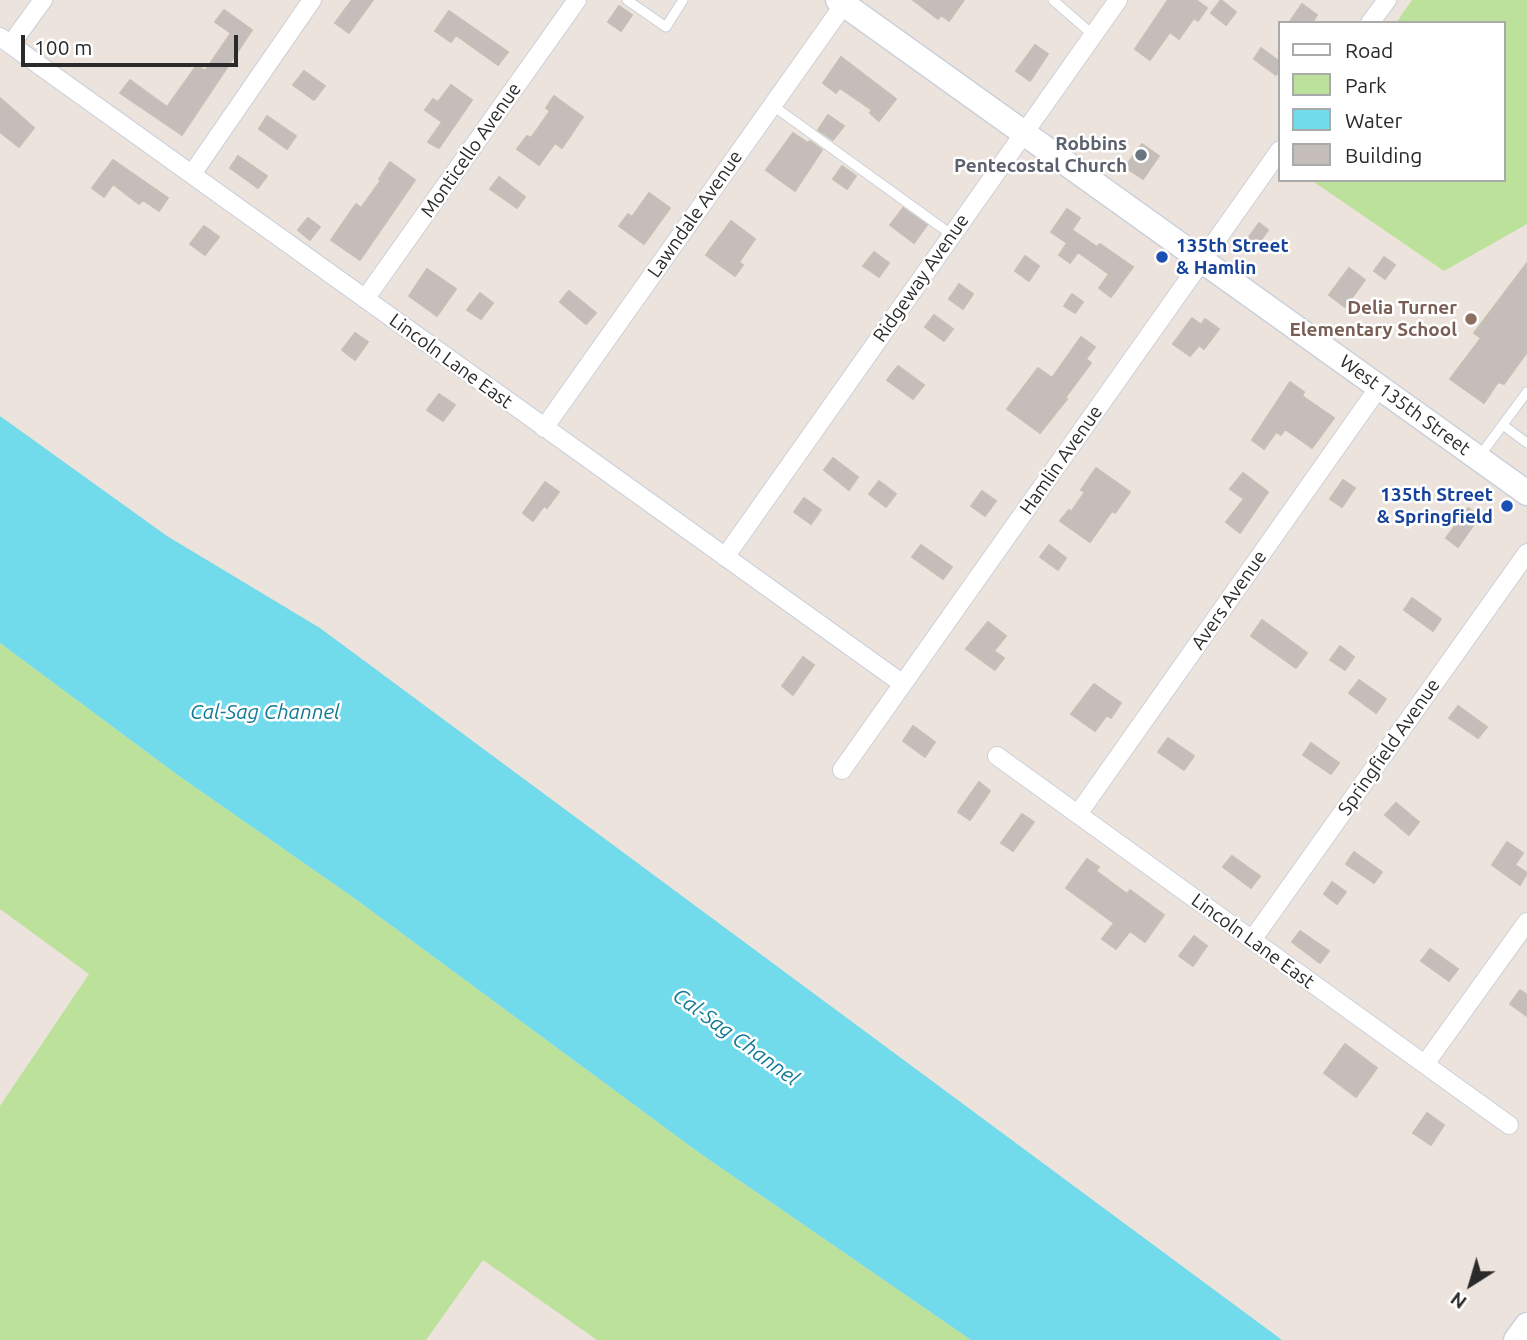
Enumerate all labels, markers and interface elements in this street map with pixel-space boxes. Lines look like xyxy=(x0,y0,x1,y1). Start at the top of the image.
scale bar xyxy=(24,21,242,65)
legend xyxy=(1278,21,1506,182)
text: 100 m xyxy=(34,35,92,59)
text: Road xyxy=(1345,38,1393,62)
text: Park xyxy=(1345,73,1387,97)
street label: Monticello Avenue xyxy=(416,78,526,222)
text: Water xyxy=(1345,108,1403,132)
place label: Robbins Pentecostal Church xyxy=(954,133,1127,177)
text: Building xyxy=(1345,143,1422,167)
street label: Lawndale Avenue xyxy=(643,146,747,282)
marker: Robbins Pentecostal Church xyxy=(1133,147,1149,163)
street label: Ridgeway Avenue xyxy=(868,210,974,346)
place label: 135th Street & Hamlin xyxy=(1176,235,1289,279)
marker: 135th Street & Hamlin xyxy=(1154,249,1170,265)
place label: Delia Turner Elementary School xyxy=(1290,297,1457,341)
street label: Lincoln Lane East xyxy=(385,309,517,413)
marker: Delia Turner Elementary School xyxy=(1463,311,1479,327)
street label: West 135th Street xyxy=(1335,350,1475,460)
street label: Hamlin Avenue xyxy=(1015,401,1107,519)
place label: 135th Street & Springfield xyxy=(1377,484,1493,528)
marker: 135th Street & Springfield xyxy=(1499,498,1515,514)
street label: Avers Avenue xyxy=(1186,546,1272,654)
street label: Springfield Avenue xyxy=(1333,674,1445,820)
water label: Cal-Sag Channel xyxy=(190,699,340,725)
street label: Lincoln Lane East xyxy=(1187,889,1319,993)
water label: Cal-Sag Channel xyxy=(668,983,804,1091)
north arrow xyxy=(1436,1249,1506,1319)
text: N xyxy=(1446,1288,1471,1314)

